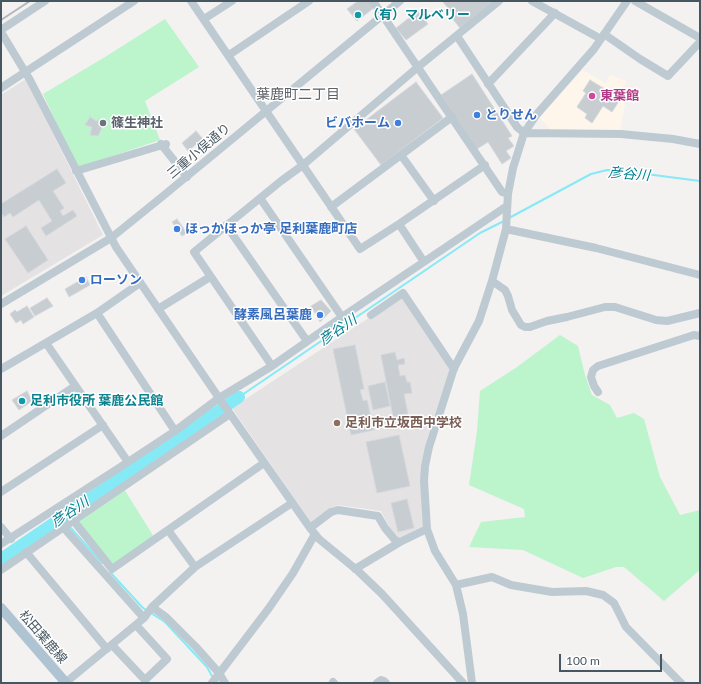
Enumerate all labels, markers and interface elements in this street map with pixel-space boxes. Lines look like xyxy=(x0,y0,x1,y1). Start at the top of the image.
place label: （有）マルベリー xyxy=(366,7,470,23)
marker: （有）マルベリー xyxy=(353,10,363,20)
district label: 葉鹿町二丁目 xyxy=(256,86,340,102)
place label: 東葉館 xyxy=(600,88,639,104)
marker: 東葉館 xyxy=(587,91,597,101)
place label: とりせん xyxy=(485,107,537,123)
marker: とりせん xyxy=(472,110,482,120)
place label: 篠生神社 xyxy=(111,115,163,131)
place label: ビバホーム xyxy=(325,115,390,131)
marker: 篠生神社 xyxy=(98,118,108,128)
marker: ビバホーム xyxy=(393,118,403,128)
street label: 三重小俣通り xyxy=(164,120,234,182)
water label: 彦谷川 xyxy=(607,164,651,184)
place label: ほっかほっか亭 足利葉鹿町店 xyxy=(185,221,357,237)
marker: ほっかほっか亭 足利葉鹿町店 xyxy=(172,224,182,234)
place label: ローソン xyxy=(90,272,142,288)
marker: ローソン xyxy=(77,275,87,285)
place label: 酵素風呂葉鹿 xyxy=(234,307,312,323)
marker: 酵素風呂葉鹿 xyxy=(315,310,325,320)
water label: 彦谷川 xyxy=(316,311,360,349)
place label: 足利市役所 葉鹿公民館 xyxy=(30,393,163,409)
marker: 足利市役所 葉鹿公民館 xyxy=(17,396,27,406)
place label: 足利市立坂西中学校 xyxy=(345,415,462,431)
marker: 足利市立坂西中学校 xyxy=(332,418,342,428)
water label: 彦谷川 xyxy=(48,493,92,531)
street label: 松田葉鹿線 xyxy=(16,607,70,667)
scale bar xyxy=(561,646,664,672)
text: 100 m xyxy=(566,653,600,668)

